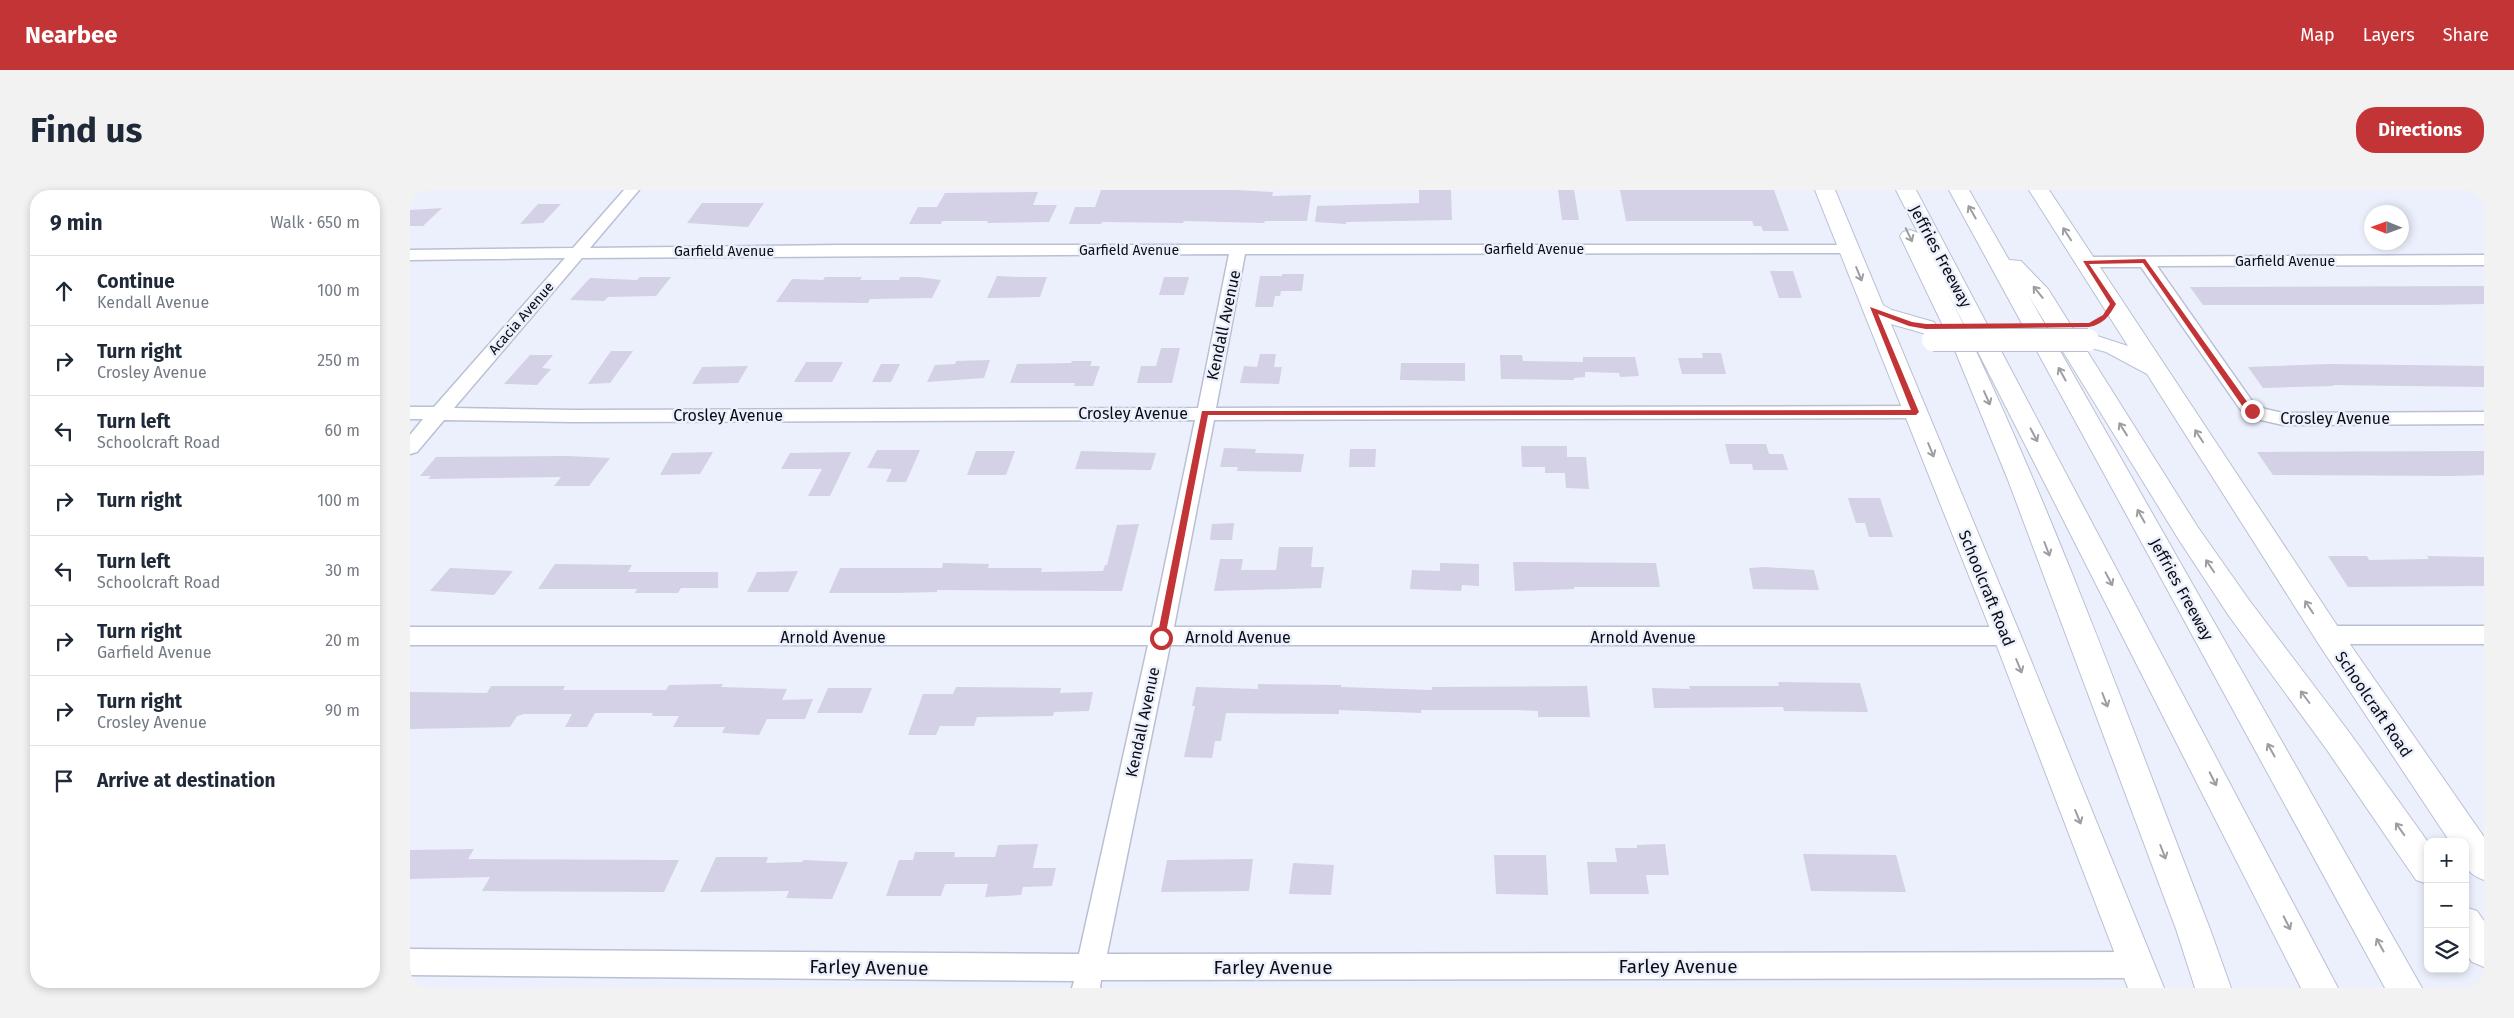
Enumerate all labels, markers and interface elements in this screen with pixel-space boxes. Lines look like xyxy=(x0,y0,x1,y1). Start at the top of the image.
text: Nearbee xyxy=(25,21,118,49)
text: Map xyxy=(2300,24,2335,46)
text: Layers xyxy=(2363,24,2415,46)
text: Share xyxy=(2443,24,2489,46)
button: Directions xyxy=(2356,107,2484,153)
text: Find us xyxy=(30,109,142,151)
street label: Jeffries Freeway xyxy=(1906,202,1976,311)
one-way arrow xyxy=(1966,205,1976,219)
north arrow xyxy=(2364,205,2409,250)
text: 9 min xyxy=(50,210,103,236)
text: Walk · 650 m xyxy=(270,213,360,232)
one-way arrow xyxy=(1905,227,1914,242)
one-way arrow xyxy=(2062,227,2072,241)
street label: Garfield Avenue xyxy=(1484,241,1584,258)
street label: Garfield Avenue xyxy=(1079,242,1179,259)
street label: Garfield Avenue xyxy=(674,243,774,260)
street label: Garfield Avenue xyxy=(2235,253,2335,270)
one-way arrow xyxy=(1855,266,1864,281)
street label: Kendall Avenue xyxy=(1203,268,1244,382)
text: Continue xyxy=(97,270,175,293)
icon: ahead xyxy=(50,277,78,305)
street label: Acacia Avenue xyxy=(485,279,558,358)
text: 100 m xyxy=(317,281,360,300)
one-way arrow xyxy=(2032,285,2043,298)
text: Kendall Avenue xyxy=(97,293,209,312)
text: Turn right xyxy=(97,340,182,363)
icon: right xyxy=(50,347,78,375)
text: 250 m xyxy=(317,351,360,370)
text: Crosley Avenue xyxy=(97,363,207,382)
one-way arrow xyxy=(2057,368,2067,382)
one-way arrow xyxy=(1983,390,1992,405)
route end xyxy=(2241,400,2264,423)
street label: Crosley Avenue xyxy=(1078,404,1188,423)
street label: Crosley Avenue xyxy=(673,406,783,425)
street label: Crosley Avenue xyxy=(2280,409,2390,428)
text: Turn left xyxy=(97,410,171,433)
icon: left xyxy=(50,417,78,445)
text: 60 m xyxy=(325,421,360,440)
one-way arrow xyxy=(2117,422,2127,436)
one-way arrow xyxy=(2030,427,2039,442)
one-way arrow xyxy=(2194,430,2204,444)
text: Schoolcraft Road xyxy=(97,433,220,452)
one-way arrow xyxy=(1927,442,1937,457)
icon: right xyxy=(50,487,78,515)
text: Turn right xyxy=(97,489,182,512)
text: 100 m xyxy=(317,491,360,510)
one-way arrow xyxy=(2136,510,2146,524)
street label: Schoolcraft Road xyxy=(1955,527,2018,649)
street label: Jeffries Freeway xyxy=(2146,535,2217,644)
one-way arrow xyxy=(2043,540,2052,556)
text: Turn left xyxy=(97,550,171,573)
icon: left xyxy=(50,557,78,585)
one-way arrow xyxy=(2205,559,2215,573)
text: 30 m xyxy=(325,561,360,580)
one-way arrow xyxy=(2105,571,2114,586)
text: Schoolcraft Road xyxy=(97,573,220,592)
one-way arrow xyxy=(2304,600,2315,614)
text: Turn right xyxy=(97,620,182,643)
icon: right xyxy=(50,627,78,655)
route start xyxy=(1150,627,1173,650)
street label: Arnold Avenue xyxy=(780,628,886,647)
street label: Arnold Avenue xyxy=(1185,628,1291,647)
street label: Arnold Avenue xyxy=(1590,628,1696,647)
text: 20 m xyxy=(325,631,360,650)
text: Garfield Avenue xyxy=(97,643,211,662)
street label: Schoolcraft Road xyxy=(2331,648,2416,761)
one-way arrow xyxy=(2015,657,2024,673)
street label: Kendall Avenue xyxy=(1122,665,1163,779)
text: Turn right xyxy=(97,690,182,713)
one-way arrow xyxy=(2300,691,2311,704)
one-way arrow xyxy=(2101,692,2110,708)
icon: right xyxy=(50,697,78,725)
text: 90 m xyxy=(325,701,360,720)
text: Crosley Avenue xyxy=(97,713,207,732)
one-way arrow xyxy=(2266,744,2276,758)
icon: arrive xyxy=(50,767,78,795)
text: Arrive at destination xyxy=(97,769,276,792)
one-way arrow xyxy=(2208,771,2218,786)
one-way arrow xyxy=(2074,809,2084,824)
one-way arrow xyxy=(2395,823,2405,837)
map controls xyxy=(2424,838,2469,973)
button: + xyxy=(2424,838,2469,883)
one-way arrow xyxy=(2159,844,2168,859)
button: − xyxy=(2424,883,2469,928)
one-way arrow xyxy=(2282,916,2292,931)
button: layers xyxy=(2424,928,2469,973)
one-way arrow xyxy=(2375,938,2385,953)
street label: Farley Avenue xyxy=(809,955,929,980)
street label: Farley Avenue xyxy=(1618,955,1738,978)
street label: Farley Avenue xyxy=(1213,956,1333,979)

